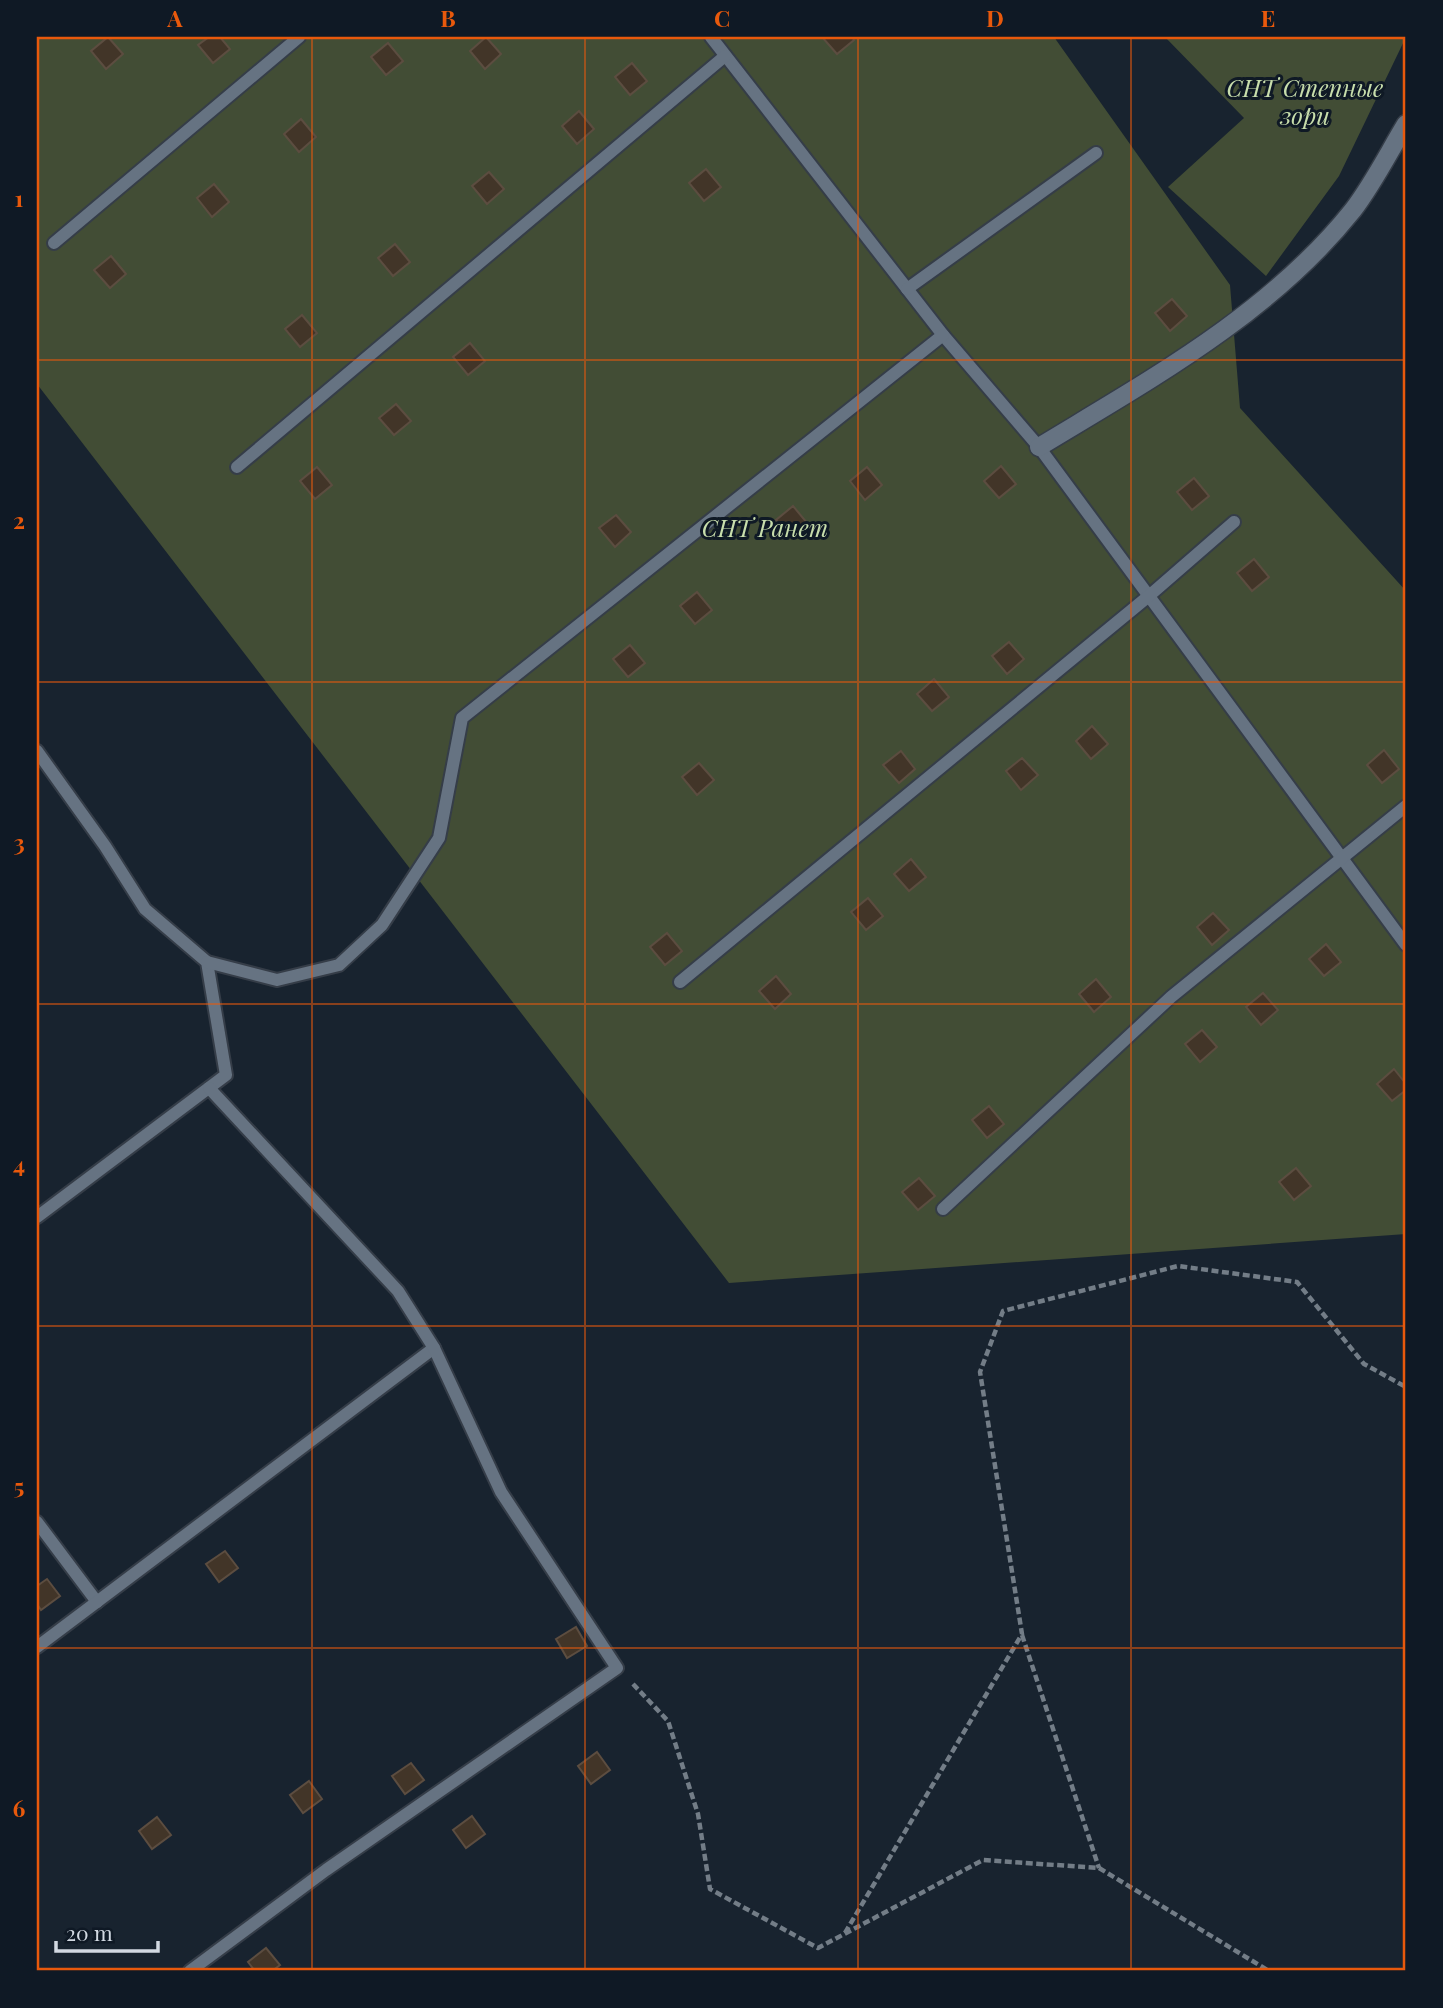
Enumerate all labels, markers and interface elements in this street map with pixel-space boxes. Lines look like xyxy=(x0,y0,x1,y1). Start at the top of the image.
text: A xyxy=(166,2,183,33)
text: B xyxy=(440,2,456,33)
text: C xyxy=(714,2,730,33)
text: D xyxy=(986,2,1004,33)
text: E xyxy=(1261,2,1275,33)
park label: СНТ Степные зори xyxy=(1227,71,1383,131)
text: 1 xyxy=(15,182,24,213)
text: 2 xyxy=(13,504,25,535)
park label: СНТ Ранет xyxy=(702,511,828,543)
text: 3 xyxy=(13,826,25,857)
text: 4 xyxy=(13,1148,25,1179)
text: 5 xyxy=(14,1470,24,1501)
text: 6 xyxy=(13,1792,26,1823)
scale bar xyxy=(56,1910,158,1954)
text: 20 m xyxy=(66,1918,113,1946)

